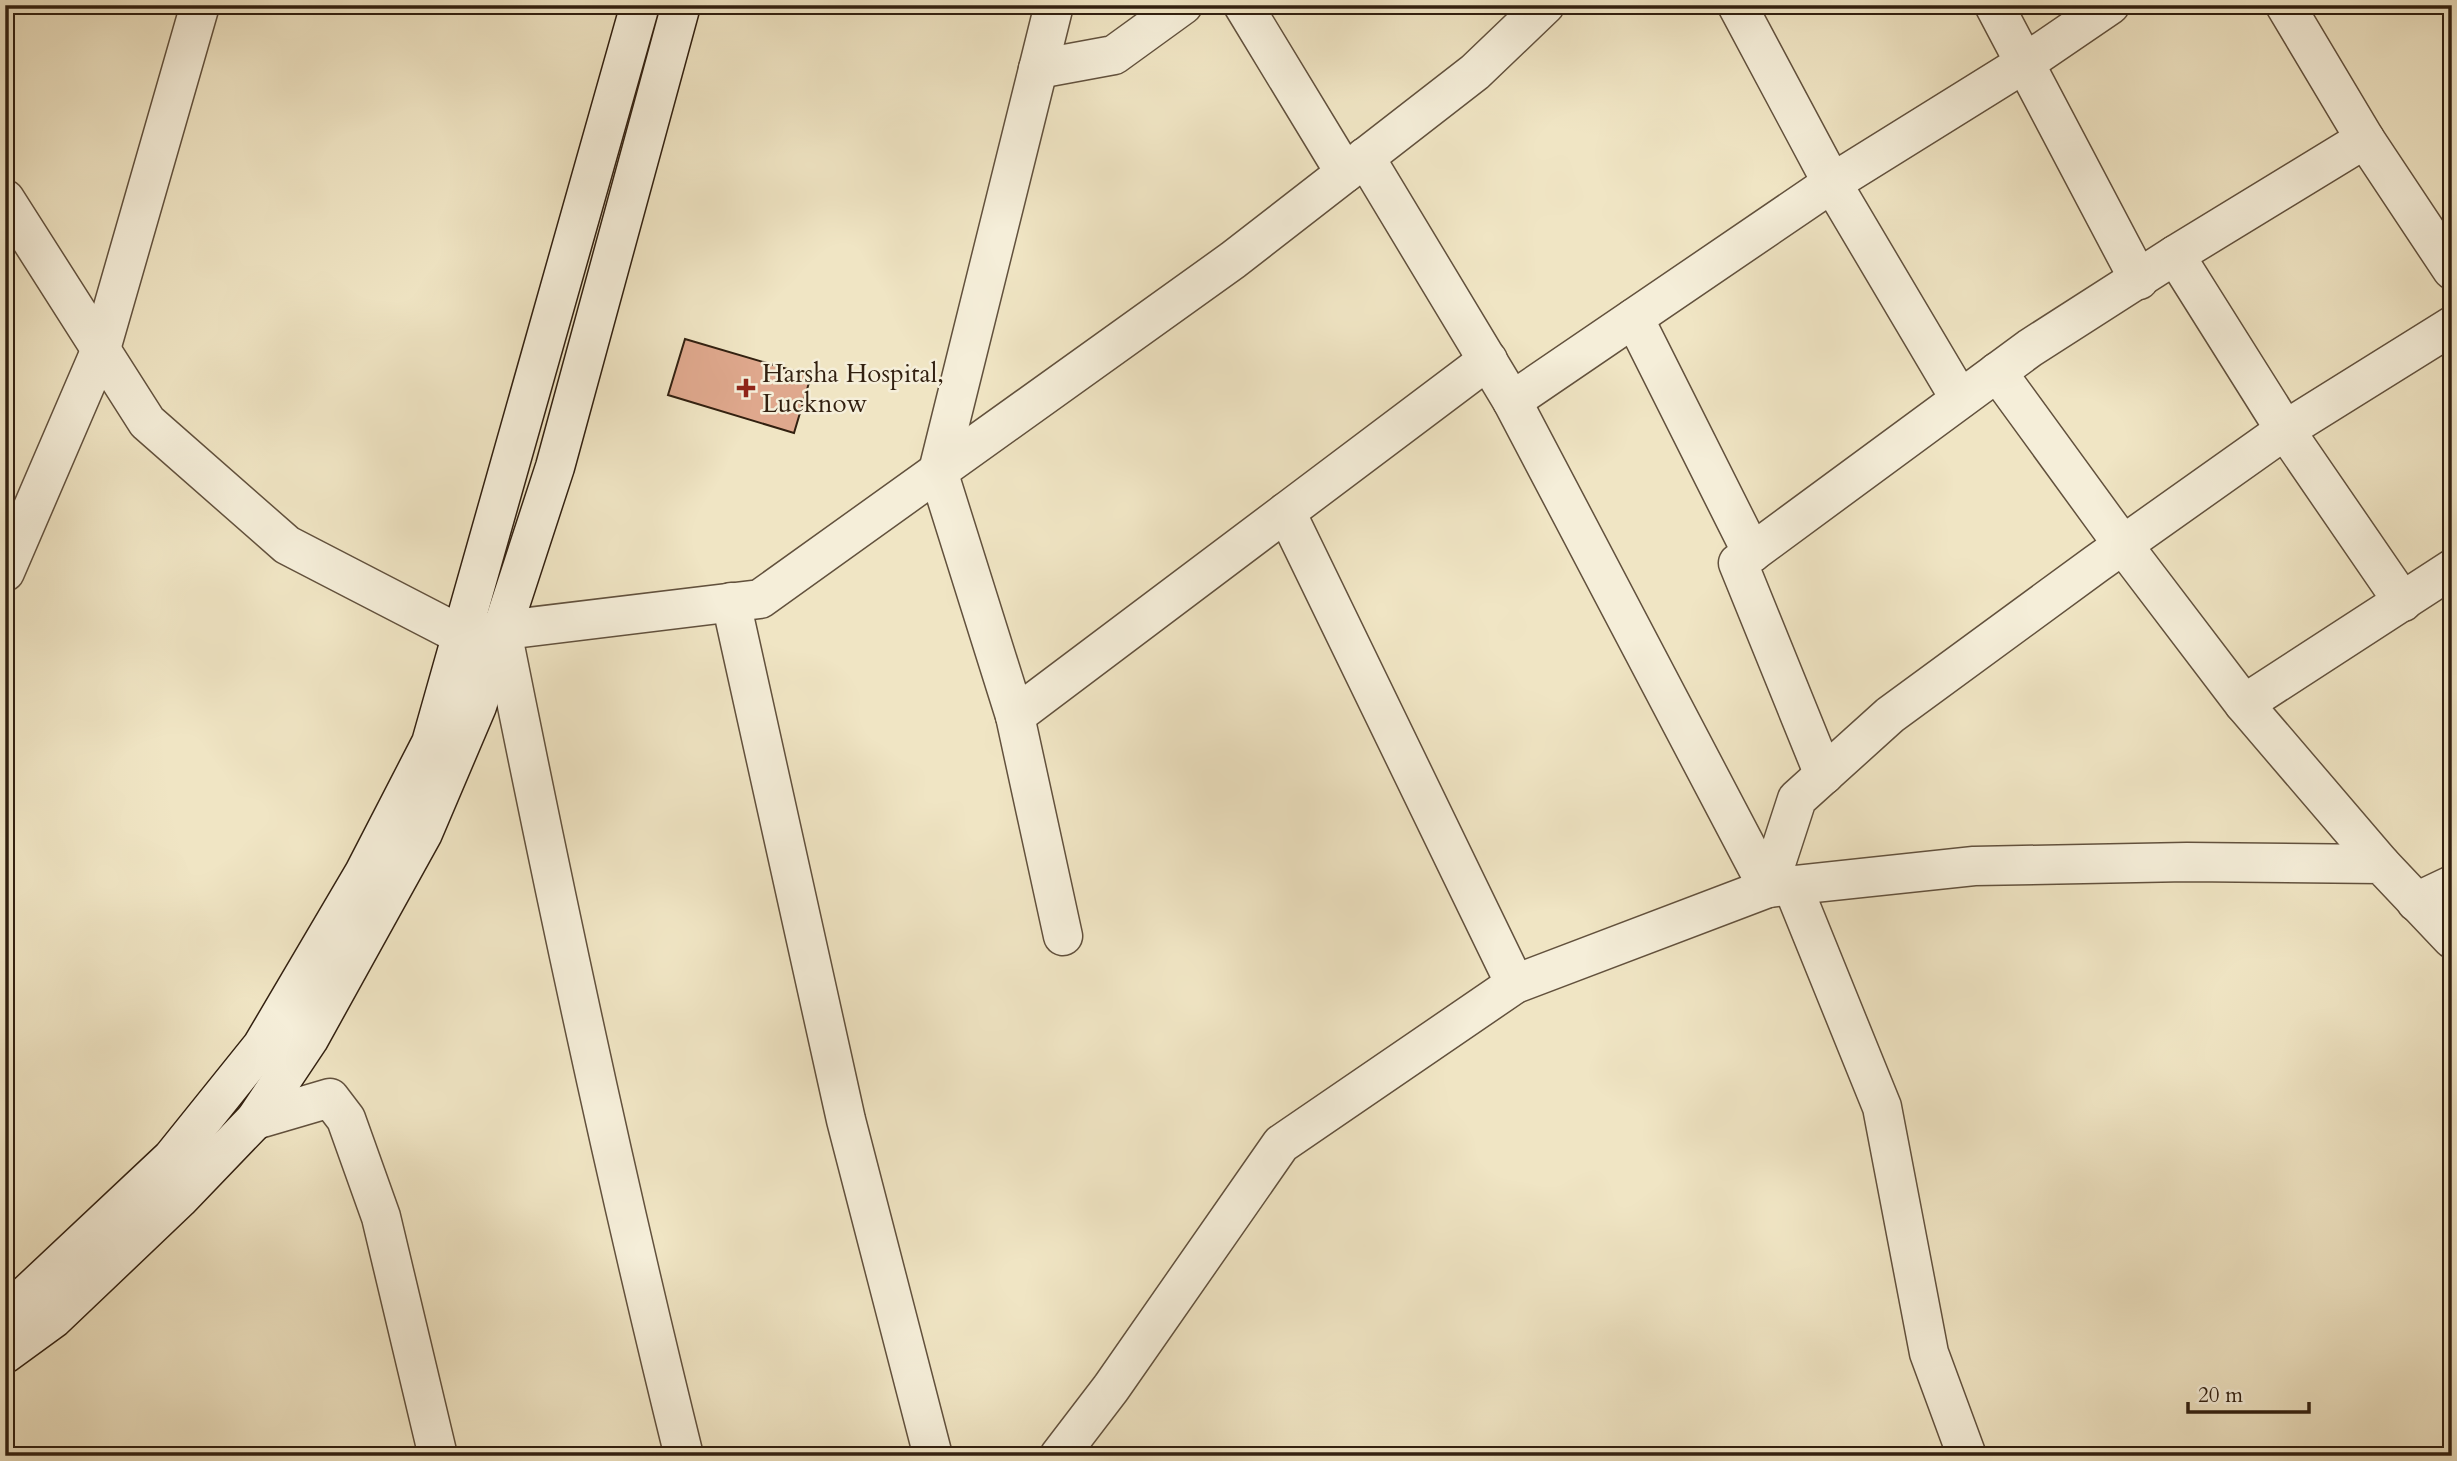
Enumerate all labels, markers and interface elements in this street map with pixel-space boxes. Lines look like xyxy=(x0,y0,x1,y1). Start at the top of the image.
place label: Harsha Hospital, Lucknow xyxy=(762,356,944,421)
marker: Harsha Hospital, Lucknow xyxy=(736,378,756,398)
scale bar xyxy=(2188,1370,2308,1414)
text: 20 m xyxy=(2198,1381,2243,1410)

